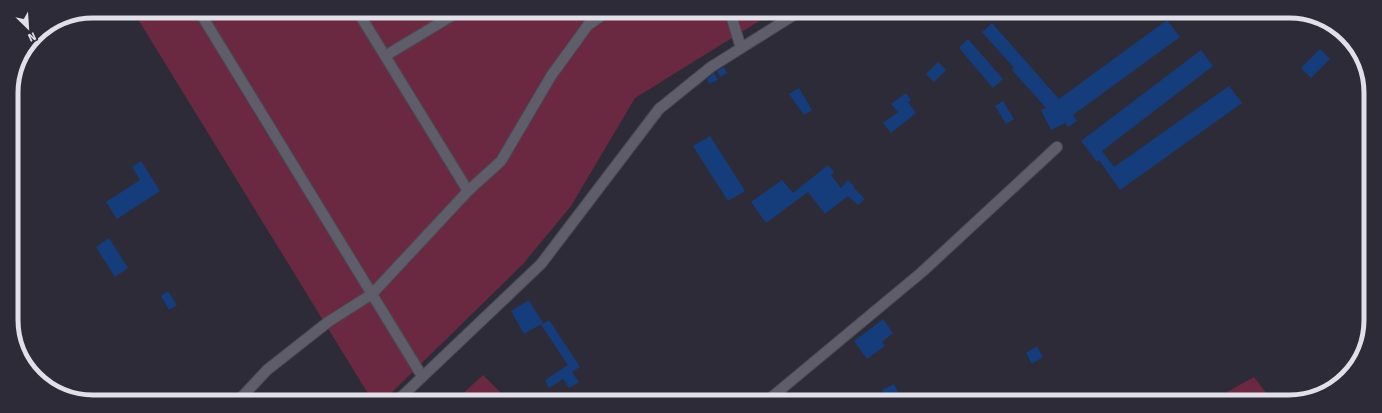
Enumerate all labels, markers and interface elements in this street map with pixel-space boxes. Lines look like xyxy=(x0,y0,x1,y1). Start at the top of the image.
north arrow xyxy=(8,8,48,48)
text: N xyxy=(26,29,38,44)

